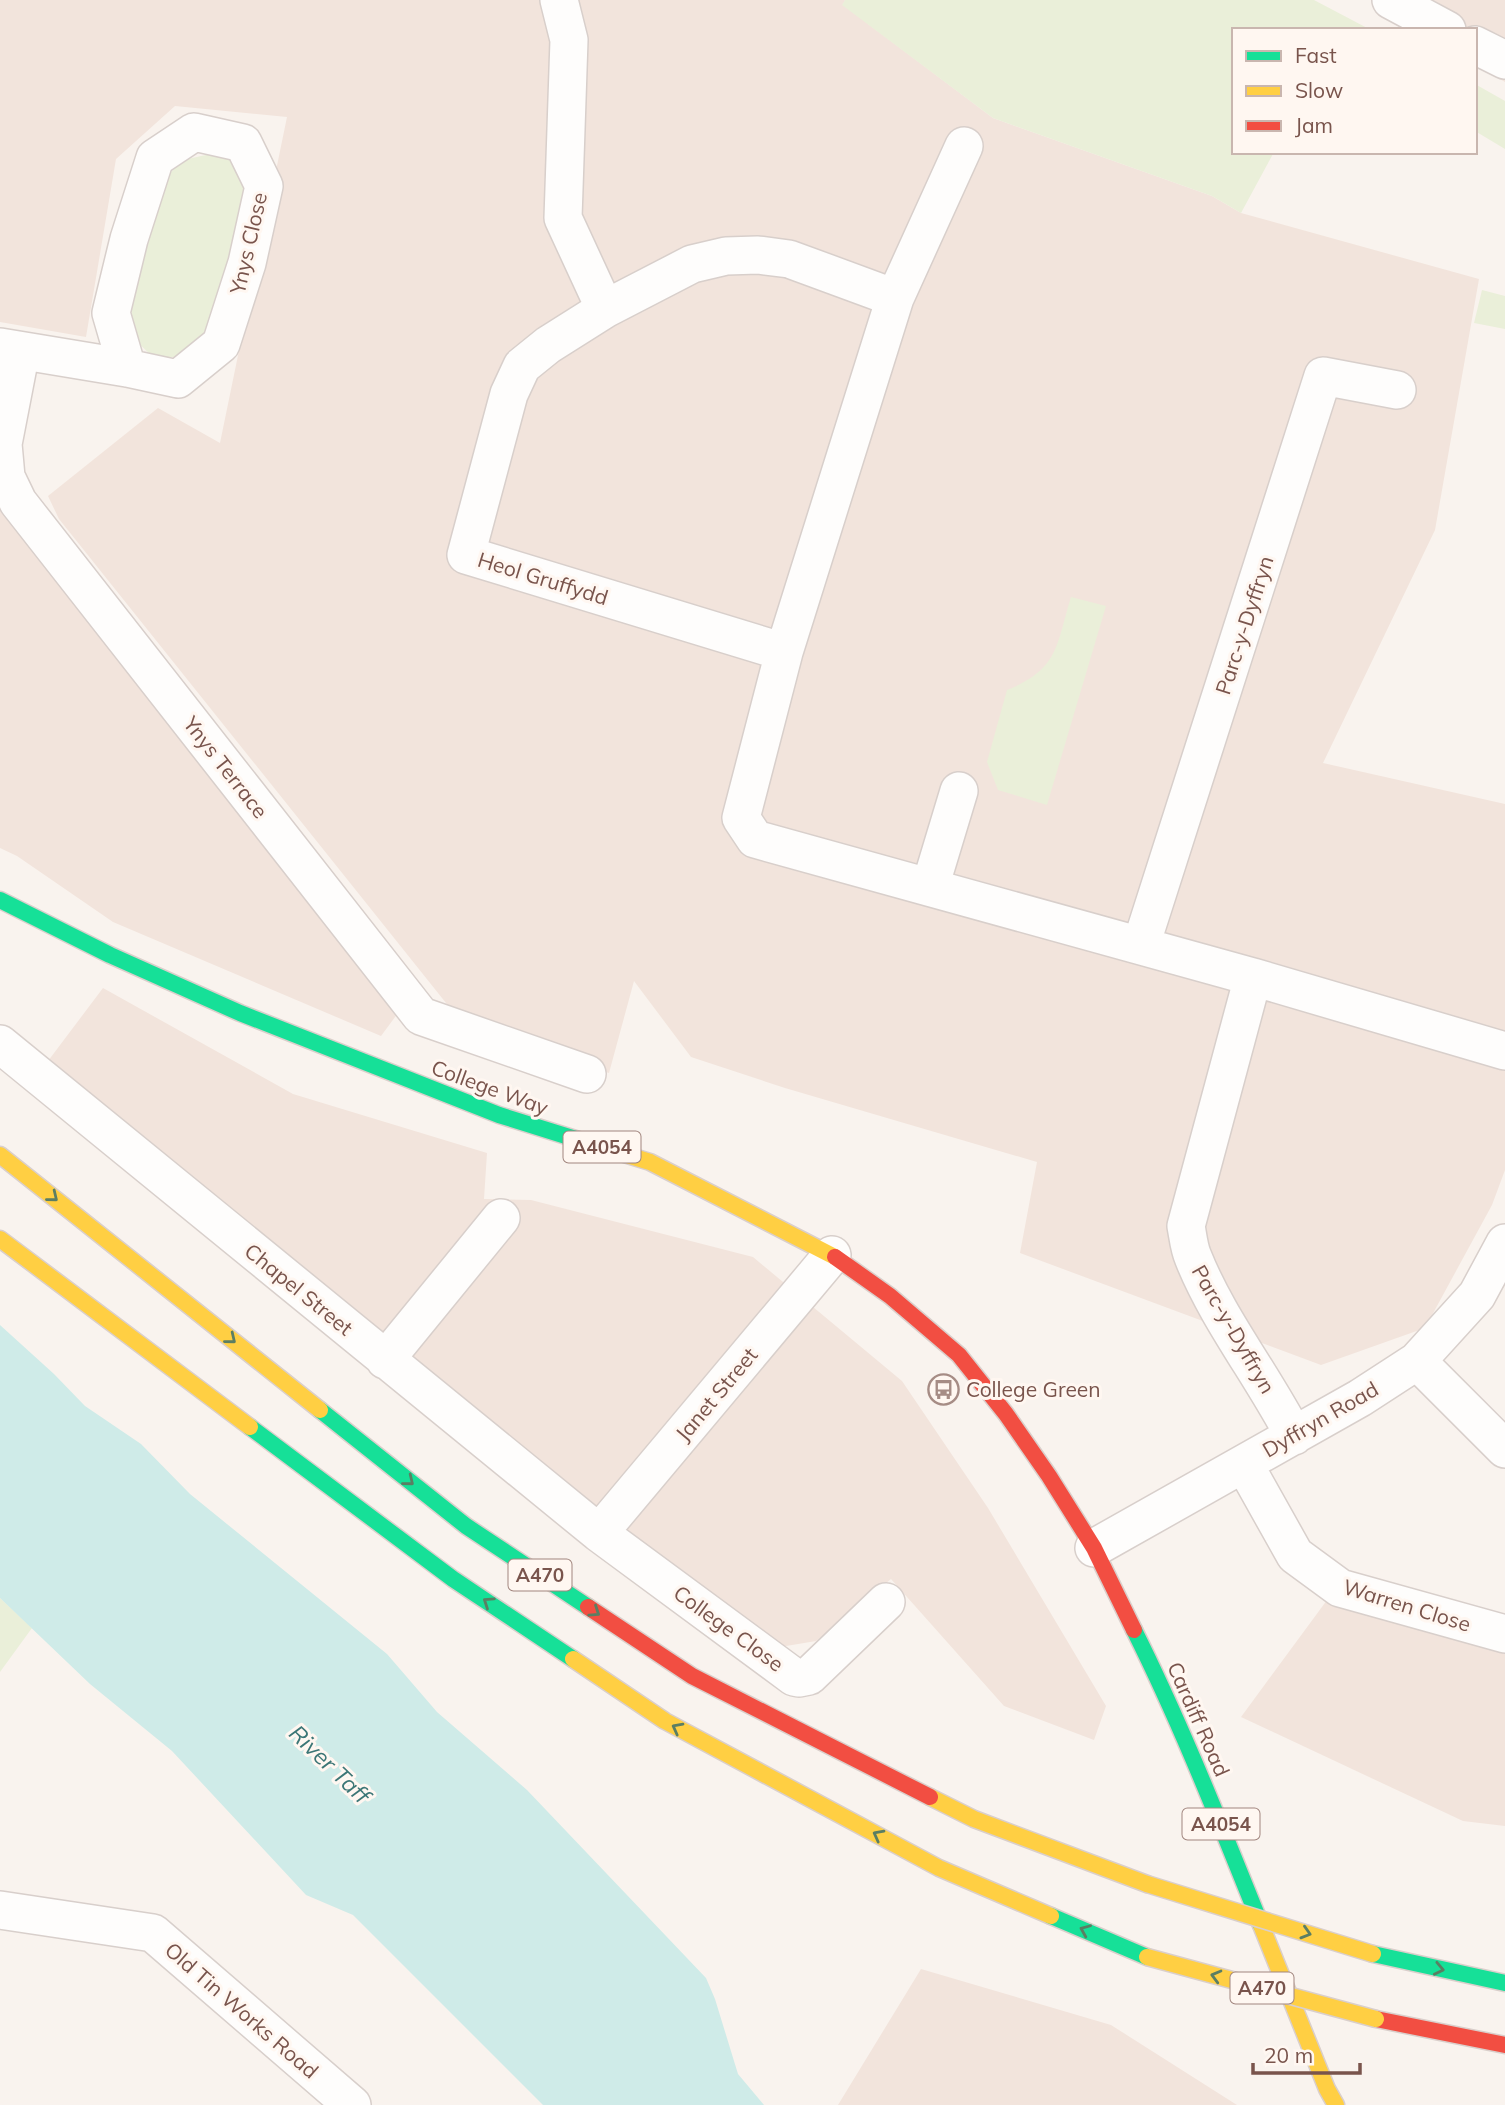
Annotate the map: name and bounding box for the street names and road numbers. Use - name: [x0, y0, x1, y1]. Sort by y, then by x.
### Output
- street label: Ynys Close: [223, 190, 272, 297]
- street label: Heol Gruffydd: [475, 546, 611, 610]
- street label: Parc-y-Dyffryn: [1209, 552, 1279, 698]
- street label: Ynys Terrace: [178, 710, 274, 823]
- street label: College Way: [428, 1054, 552, 1120]
- road number: A4054: [564, 1132, 640, 1162]
- street label: Chapel Street: [240, 1237, 358, 1341]
- street label: Parc-y-Dyffryn: [1187, 1260, 1281, 1398]
- street label: Janet Street: [669, 1342, 763, 1446]
- street label: Dyffryn Road: [1257, 1375, 1383, 1463]
- road number: A470: [508, 1560, 572, 1590]
- street label: Warren Close: [1340, 1573, 1474, 1637]
- street label: College Close: [669, 1579, 789, 1677]
- street label: Cardiff Road: [1162, 1658, 1236, 1780]
- road number: A4054: [1182, 1808, 1260, 1840]
- street label: Old Tin Works Road: [160, 1936, 324, 2084]
- road number: A470: [1230, 1972, 1294, 2004]

